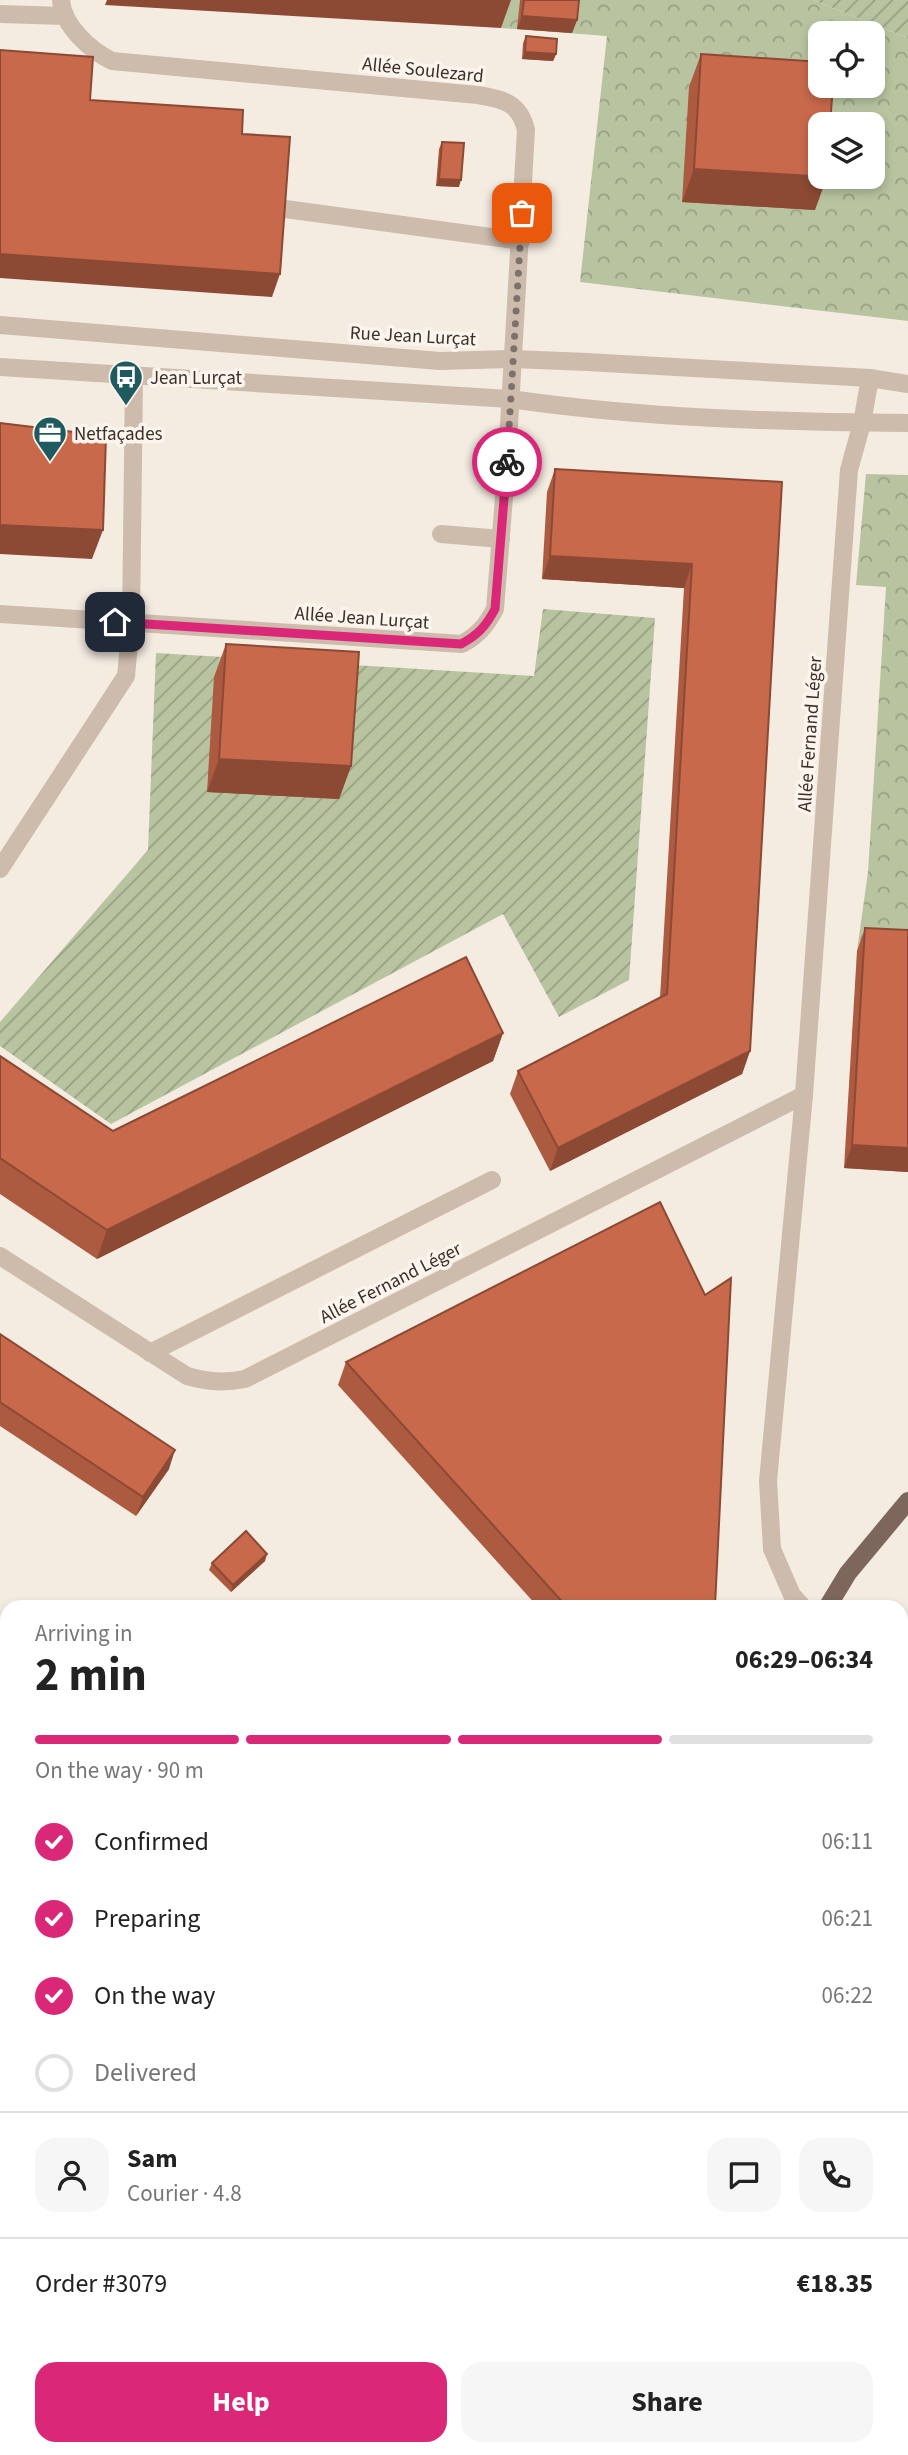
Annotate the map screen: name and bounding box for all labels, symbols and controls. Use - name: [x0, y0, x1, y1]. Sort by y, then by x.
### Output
- map controls: [808, 21, 885, 189]
- button: locate: [808, 21, 885, 98]
- street label: Allée Soulezard: [361, 51, 485, 90]
- button: layers: [808, 112, 885, 189]
- pin: [492, 183, 552, 243]
- icon: bag: [503, 194, 541, 232]
- street label: Rue Jean Lurçat: [349, 320, 477, 353]
- bus stop icon: Jean Lurçat: [107, 358, 145, 407]
- place label: Jean Lurçat: [150, 365, 243, 392]
- office icon: Netfaçades: [31, 414, 69, 463]
- place label: Netfaçades: [74, 421, 163, 448]
- courier: [472, 427, 542, 497]
- icon: bike: [488, 443, 526, 481]
- pin: [85, 592, 145, 652]
- street label: Allée Jean Lurçat: [294, 600, 431, 637]
- icon: home: [96, 603, 134, 641]
- street label: Allée Fernand Léger: [792, 655, 829, 813]
- street label: Allée Fernand Léger: [315, 1236, 467, 1331]
- text: Arriving in: [35, 1617, 133, 1650]
- text: 06:29–06:34: [735, 1641, 873, 1678]
- text: 2 min: [35, 1643, 147, 1708]
- text: On the way · 90 m: [35, 1754, 204, 1787]
- icon: check: [35, 1823, 73, 1861]
- text: Confirmed: [94, 1823, 209, 1860]
- text: 06:11: [822, 1825, 873, 1858]
- icon: check: [35, 1900, 73, 1938]
- text: Preparing: [94, 1900, 200, 1937]
- text: 06:21: [822, 1902, 873, 1935]
- icon: check: [35, 1977, 73, 2015]
- text: On the way: [94, 1977, 215, 2014]
- text: 06:22: [822, 1979, 873, 2012]
- text: Delivered: [94, 2054, 197, 2091]
- button: person: [35, 2138, 109, 2212]
- button: chat: [707, 2138, 781, 2212]
- button: phone: [799, 2138, 873, 2212]
- text: Sam: [127, 2140, 177, 2177]
- text: Courier · 4.8: [127, 2177, 242, 2210]
- text: Order #3079: [35, 2265, 167, 2302]
- text: €18.35: [797, 2265, 873, 2302]
- button: Help: [35, 2362, 447, 2442]
- button: Share: [461, 2362, 873, 2442]

